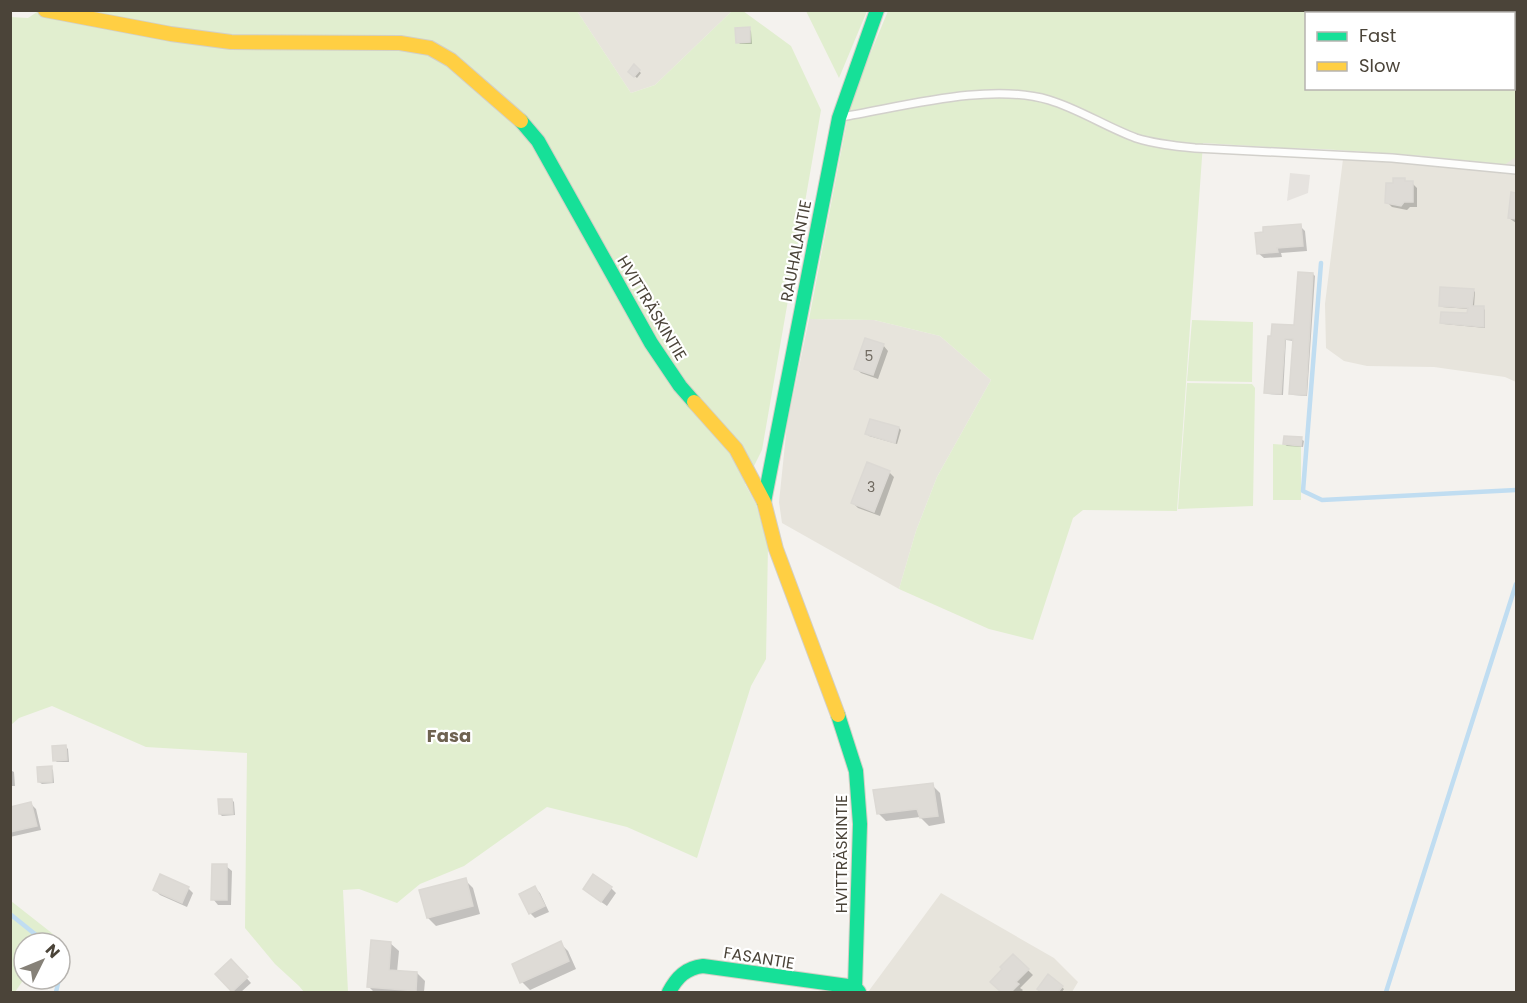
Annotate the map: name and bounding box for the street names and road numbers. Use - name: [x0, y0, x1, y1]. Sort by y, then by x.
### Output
- street label: RAUHALANTIE: [775, 198, 817, 304]
- street label: HVITTRÄSKINTIE: [612, 251, 692, 365]
- street label: HVITTRÄSKINTIE: [830, 795, 853, 913]
- street label: FASANTIE: [722, 941, 796, 975]

